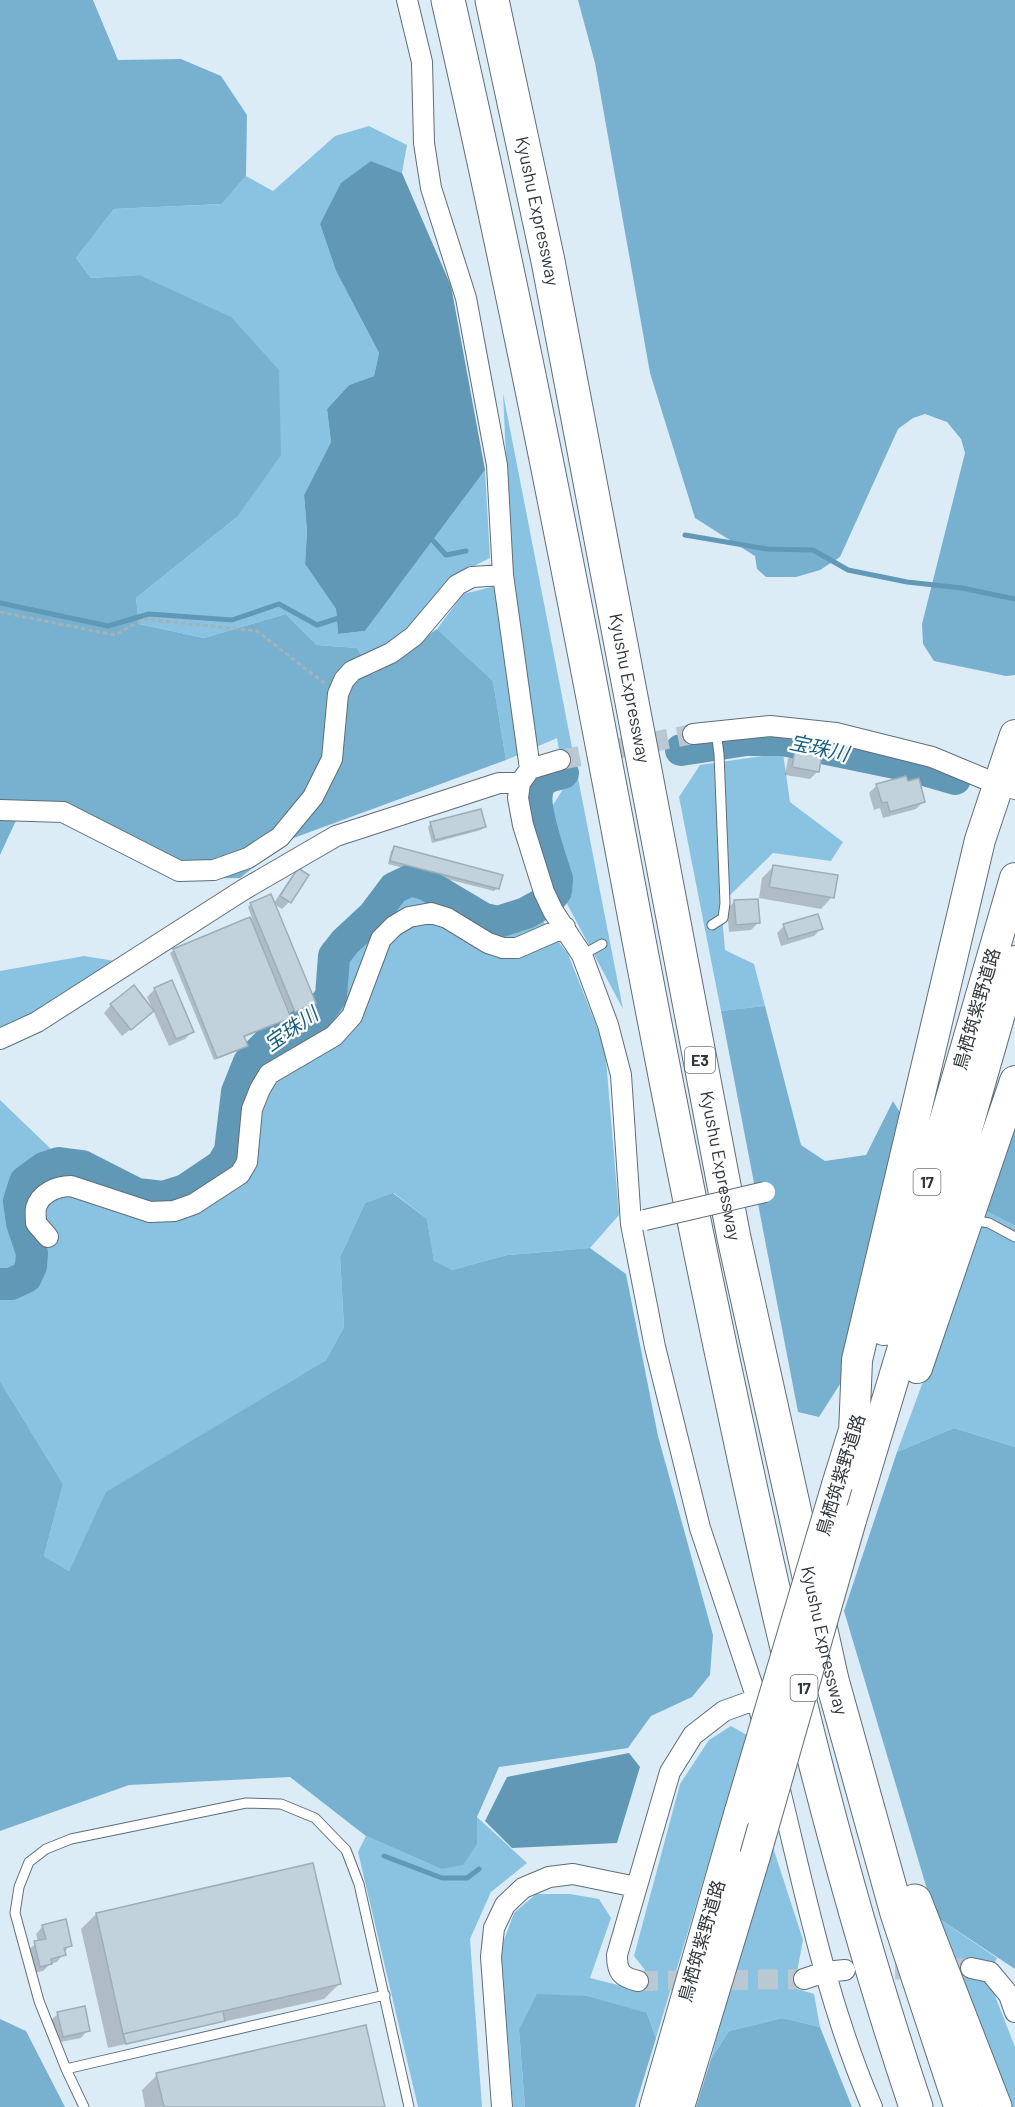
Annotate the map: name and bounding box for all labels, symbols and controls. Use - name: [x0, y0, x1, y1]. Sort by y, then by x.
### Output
- street label: Kyushu Expressway: [512, 134, 564, 288]
- street label: Kyushu Expressway: [605, 611, 655, 765]
- water label: 宝珠川: [787, 729, 853, 765]
- street label: 鳥栖筑紫野道路: [948, 945, 1004, 1072]
- water label: 宝珠川: [259, 1000, 324, 1055]
- road number: E3: [685, 1047, 715, 1073]
- street label: Kyushu Expressway: [696, 1089, 746, 1242]
- road number: 17: [914, 1169, 940, 1195]
- street label: 鳥栖筑紫野道路: [811, 1411, 869, 1538]
- street label: Kyushu Expressway: [797, 1564, 853, 1717]
- road number: 17: [790, 1675, 818, 1701]
- street label: 鳥栖筑紫野道路: [673, 1877, 729, 2004]

